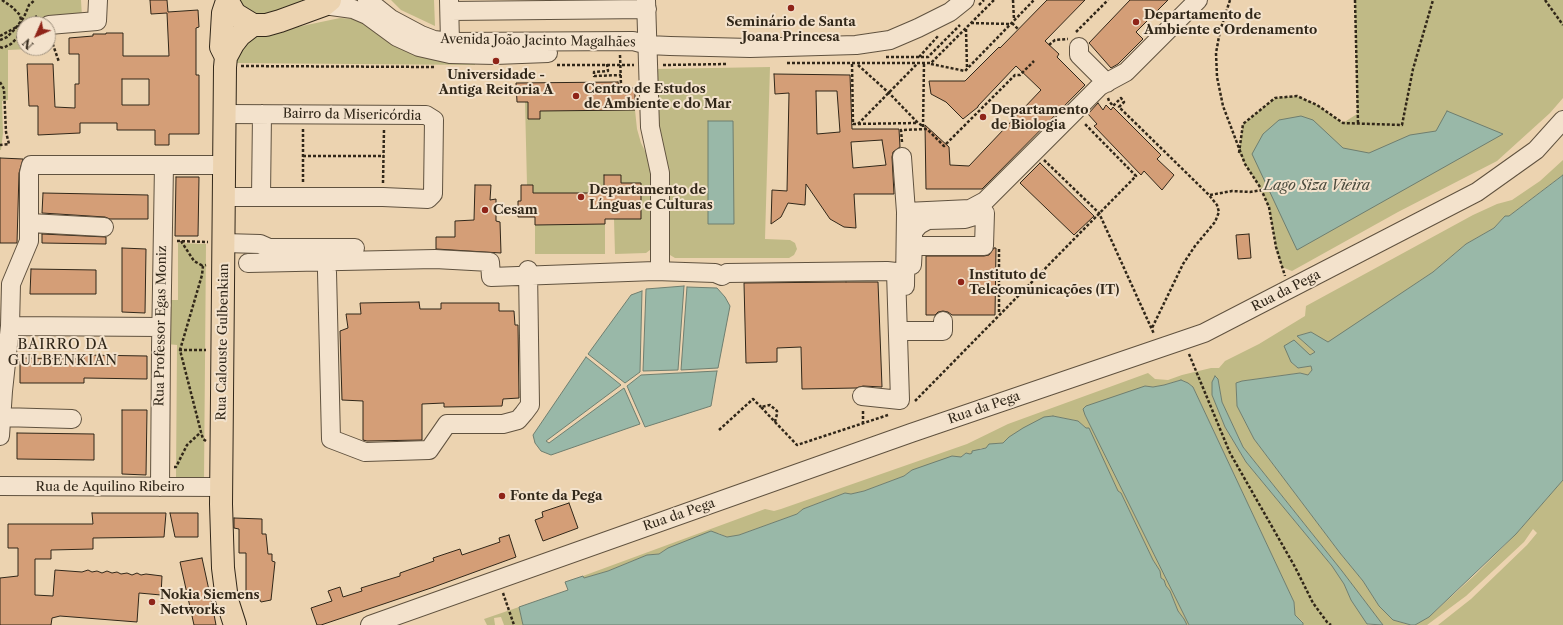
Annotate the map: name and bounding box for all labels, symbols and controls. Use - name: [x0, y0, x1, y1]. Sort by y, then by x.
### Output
- marker: Seminário de Santa Joana Princesa: [786, 3, 796, 13]
- place label: Departamento de Ambiente e Ordenamento: [1144, 7, 1317, 38]
- place label: Seminário de Santa Joana Princesa: [726, 14, 856, 45]
- north arrow: [16, 16, 56, 56]
- marker: Departamento de Ambiente e Ordenamento: [1131, 17, 1141, 27]
- street label: Avenida João Jacinto Magalhães: [440, 31, 636, 51]
- text: N: [20, 35, 37, 52]
- marker: Universidade - Antiga Reitoria A: [491, 56, 501, 66]
- place label: Universidade - Antiga Reitoria A: [439, 67, 553, 98]
- place label: Centro de Estudos de Ambiente e do Mar: [584, 81, 731, 112]
- marker: Centro de Estudos de Ambiente e do Mar: [571, 91, 581, 101]
- place label: Departamento de Biologia: [991, 102, 1088, 133]
- street label: Bairro da Misericórdia: [283, 106, 421, 124]
- marker: Departamento de Biologia: [978, 112, 988, 122]
- water label: Lago Siza Vieira: [1264, 178, 1370, 194]
- place label: Departamento de Línguas e Culturas: [589, 182, 713, 213]
- marker: Departamento de Línguas e Culturas: [576, 192, 586, 202]
- place label: Cesam: [493, 202, 538, 218]
- marker: Cesam: [480, 205, 490, 215]
- street label: Rua Professor Egas Moniz: [152, 245, 170, 407]
- street label: Rua Calouste Gulbenkian: [214, 263, 232, 421]
- place label: Instituto de Telecomunicações (IT): [969, 267, 1119, 298]
- street label: Rua da Pega: [1249, 267, 1323, 315]
- marker: Instituto de Telecomunicações (IT): [956, 277, 966, 287]
- district label: BAIRRO DA GULBENKIAN: [8, 337, 118, 370]
- street label: Rua da Pega: [946, 388, 1022, 428]
- street label: Rua de Aquilino Ribeiro: [36, 479, 184, 495]
- place label: Fonte da Pega: [510, 488, 602, 504]
- marker: Fonte da Pega: [497, 491, 507, 501]
- street label: Rua da Pega: [641, 495, 717, 535]
- place label: Nokia Siemens Networks: [160, 587, 260, 618]
- marker: Nokia Siemens Networks: [147, 597, 157, 607]

